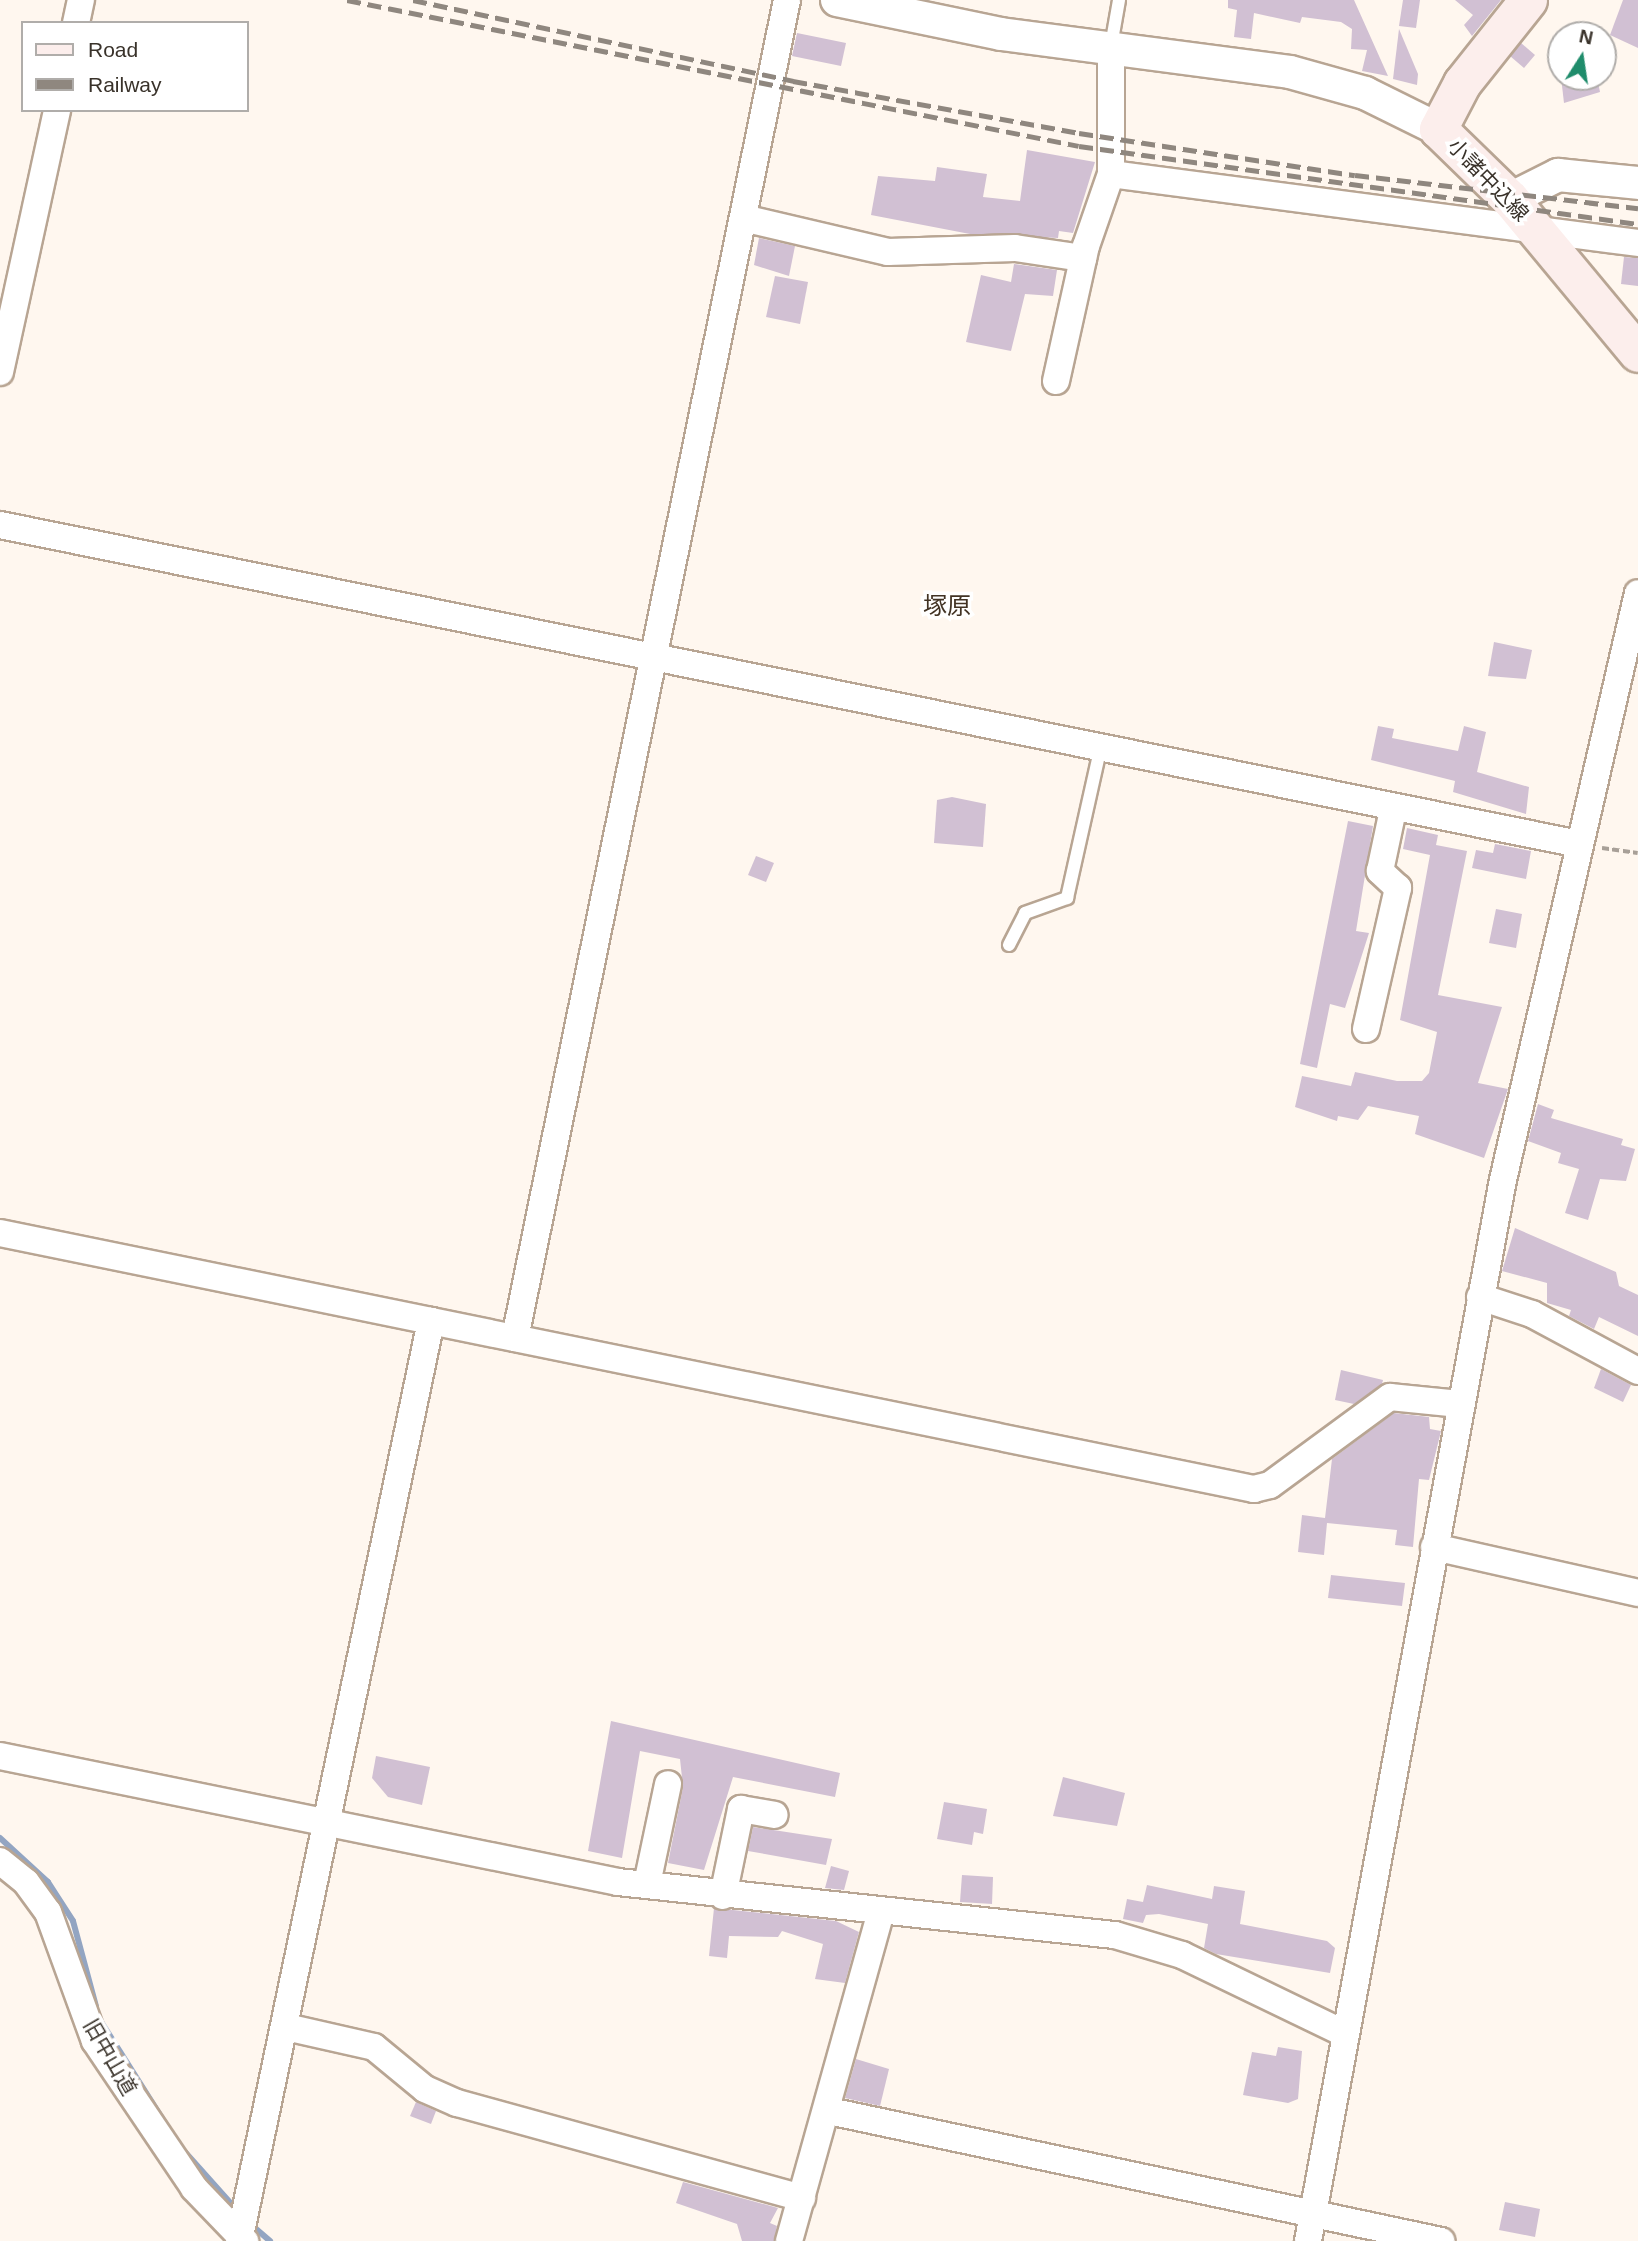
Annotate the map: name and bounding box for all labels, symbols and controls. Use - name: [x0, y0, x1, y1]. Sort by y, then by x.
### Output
- legend: [21, 21, 248, 112]
- north arrow: [1547, 21, 1617, 91]
- text: N: [1577, 25, 1595, 49]
- text: Road: [88, 38, 138, 61]
- text: Railway: [88, 73, 162, 96]
- street label: 小諸中込線: [1442, 133, 1534, 227]
- district label: 塚原: [923, 592, 971, 620]
- street label: 旧中山道: [78, 2014, 142, 2100]

